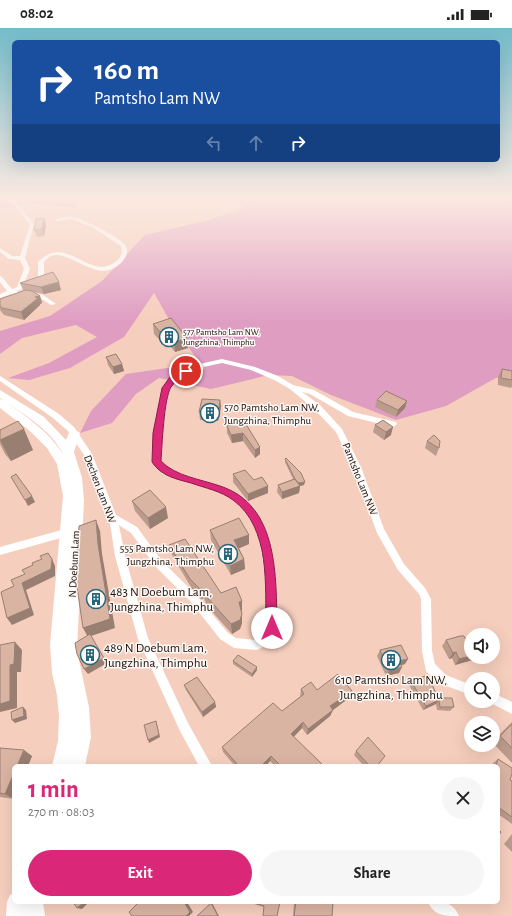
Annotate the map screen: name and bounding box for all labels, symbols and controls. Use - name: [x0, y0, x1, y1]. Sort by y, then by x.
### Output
- text: 08:02: [20, 6, 54, 21]
- icon: right: [28, 56, 80, 108]
- text: 160 m: [94, 57, 159, 85]
- text: Pamtsho Lam NW: [94, 90, 220, 108]
- icon: left: [203, 132, 225, 154]
- icon: ahead: [245, 132, 267, 154]
- icon: right: [287, 132, 309, 154]
- building icon: 577 Pamtsho Lam NW, Jungzhina, Thimphu: [158, 326, 180, 348]
- place label: 577 Pamtsho Lam NW, Jungzhina, Thimphu: [183, 328, 260, 347]
- pin: [169, 354, 203, 388]
- icon: arrive: [175, 360, 197, 382]
- building icon: 570 Pamtsho Lam NW, Jungzhina, Thimphu: [199, 402, 221, 424]
- place label: 570 Pamtsho Lam NW, Jungzhina, Thimphu: [224, 402, 319, 426]
- street label: Pamtsho Lam NW: [340, 441, 380, 517]
- street label: Dechen Lam NW: [82, 453, 118, 525]
- street label: N Doebum Lam: [67, 530, 81, 598]
- place label: 555 Pamtsho Lam NW, Jungzhina, Thimphu: [120, 543, 214, 567]
- building icon: 555 Pamtsho Lam NW, Jungzhina, Thimphu: [217, 543, 239, 565]
- place label: 483 N Doebum Lam, Jungzhina, Thimphu: [110, 586, 213, 614]
- building icon: 483 N Doebum Lam, Jungzhina, Thimphu: [85, 588, 107, 610]
- position arrow: [251, 607, 293, 649]
- map controls: [464, 628, 500, 752]
- button: sound: [464, 628, 500, 664]
- place label: 489 N Doebum Lam, Jungzhina, Thimphu: [104, 642, 207, 670]
- building icon: 489 N Doebum Lam, Jungzhina, Thimphu: [79, 644, 101, 666]
- building icon: 610 Pamtsho Lam NW, Jungzhina, Thimphu: [380, 649, 402, 671]
- button: search: [464, 672, 500, 708]
- place label: 610 Pamtsho Lam NW, Jungzhina, Thimphu: [335, 674, 447, 702]
- button: layers: [464, 716, 500, 752]
- button: close: [442, 777, 484, 819]
- text: 1 min: [28, 778, 79, 802]
- text: 270 m · 08:03: [28, 806, 94, 819]
- button: Exit: [28, 850, 252, 896]
- button: Share: [260, 850, 484, 896]

